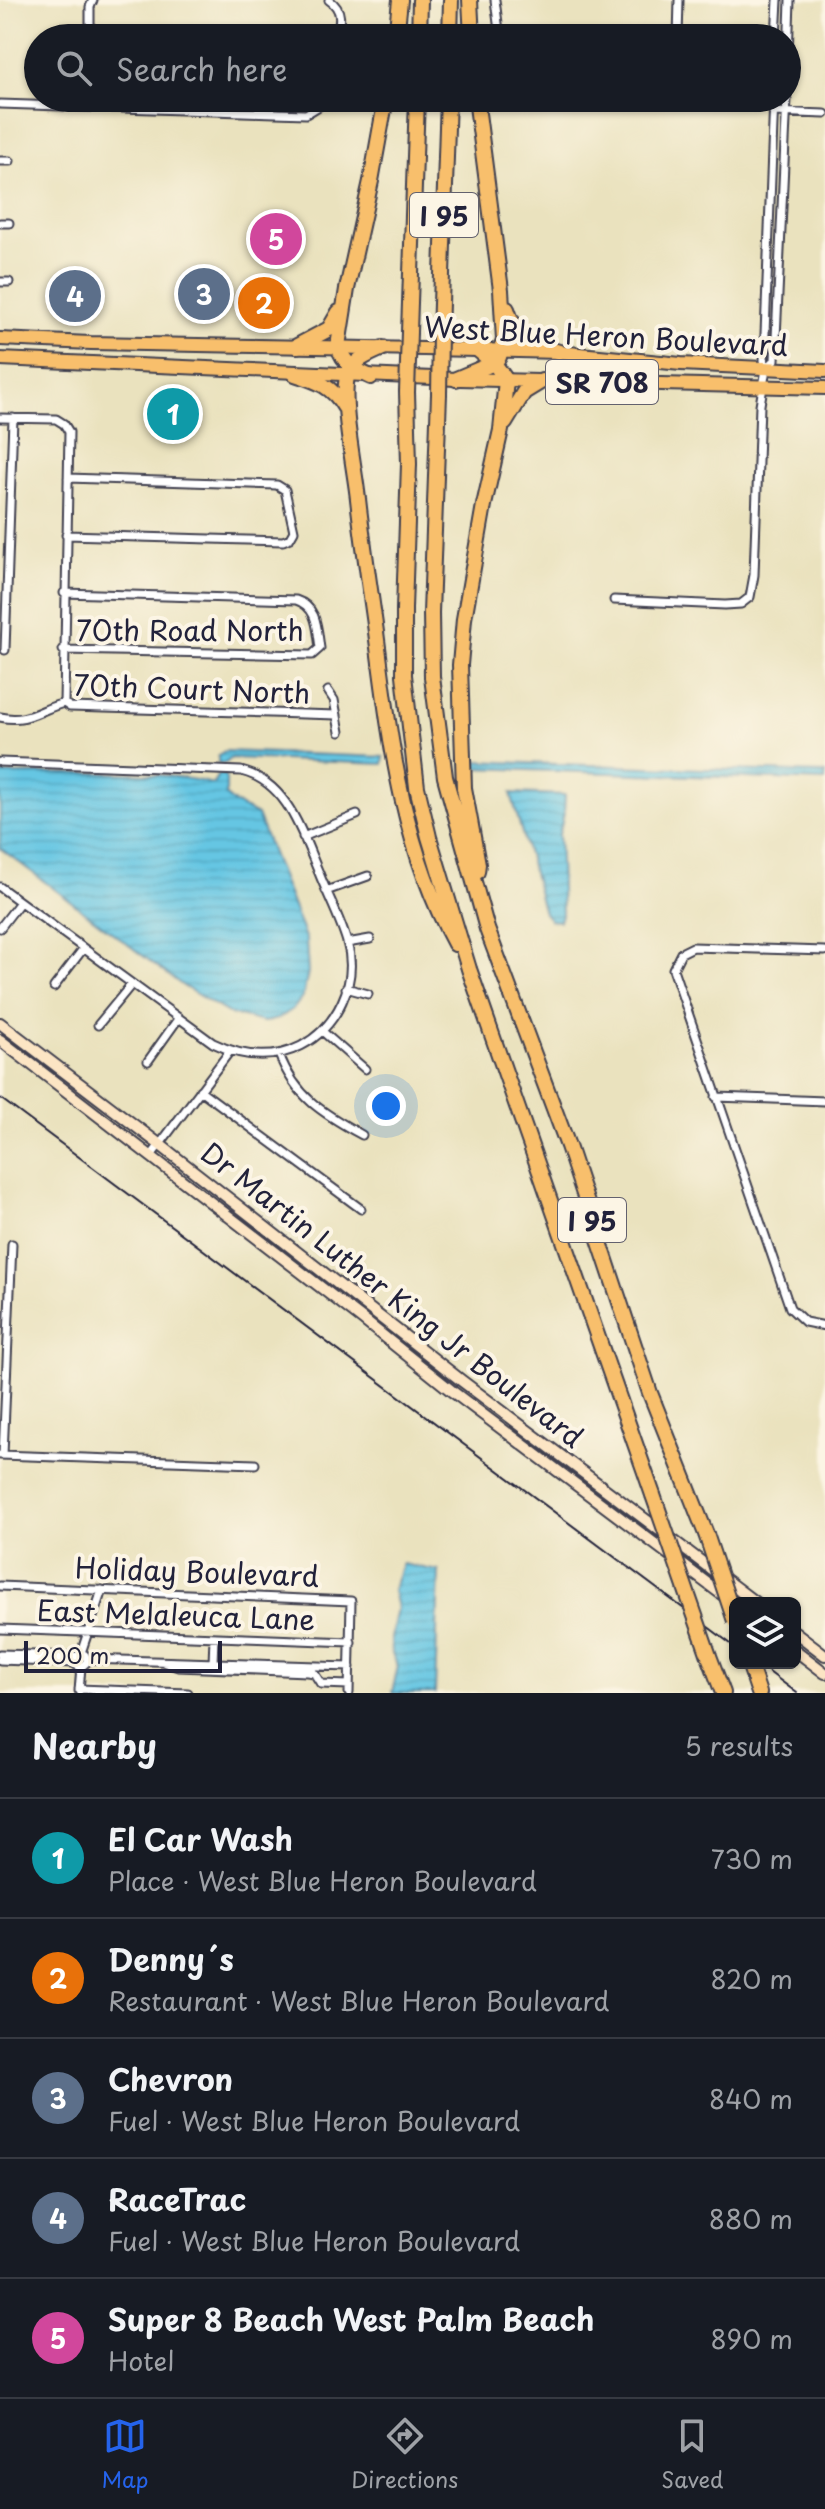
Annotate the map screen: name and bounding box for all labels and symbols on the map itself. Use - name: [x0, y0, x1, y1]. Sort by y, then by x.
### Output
- road number: I 95: [410, 193, 478, 237]
- pin: 5: [250, 209, 302, 269]
- pin: 3: [178, 264, 230, 324]
- pin: 4: [49, 266, 101, 326]
- pin: 2: [238, 273, 290, 333]
- street label: West Blue Heron Boulevard: [423, 304, 789, 366]
- road number: SR 708: [546, 360, 658, 404]
- pin: 1: [147, 384, 199, 444]
- street label: 70th Road North: [76, 608, 304, 651]
- street label: 70th Court North: [73, 662, 311, 714]
- your location: [366, 1086, 406, 1126]
- street label: Dr Martin Luther King Jr Boulevard: [193, 1131, 593, 1457]
- road number: I 95: [558, 1198, 626, 1242]
- street label: Holiday Boulevard: [74, 1545, 320, 1597]
- street label: East Melaleuca Lane: [36, 1588, 316, 1640]
- scale bar: [24, 1637, 222, 1673]

